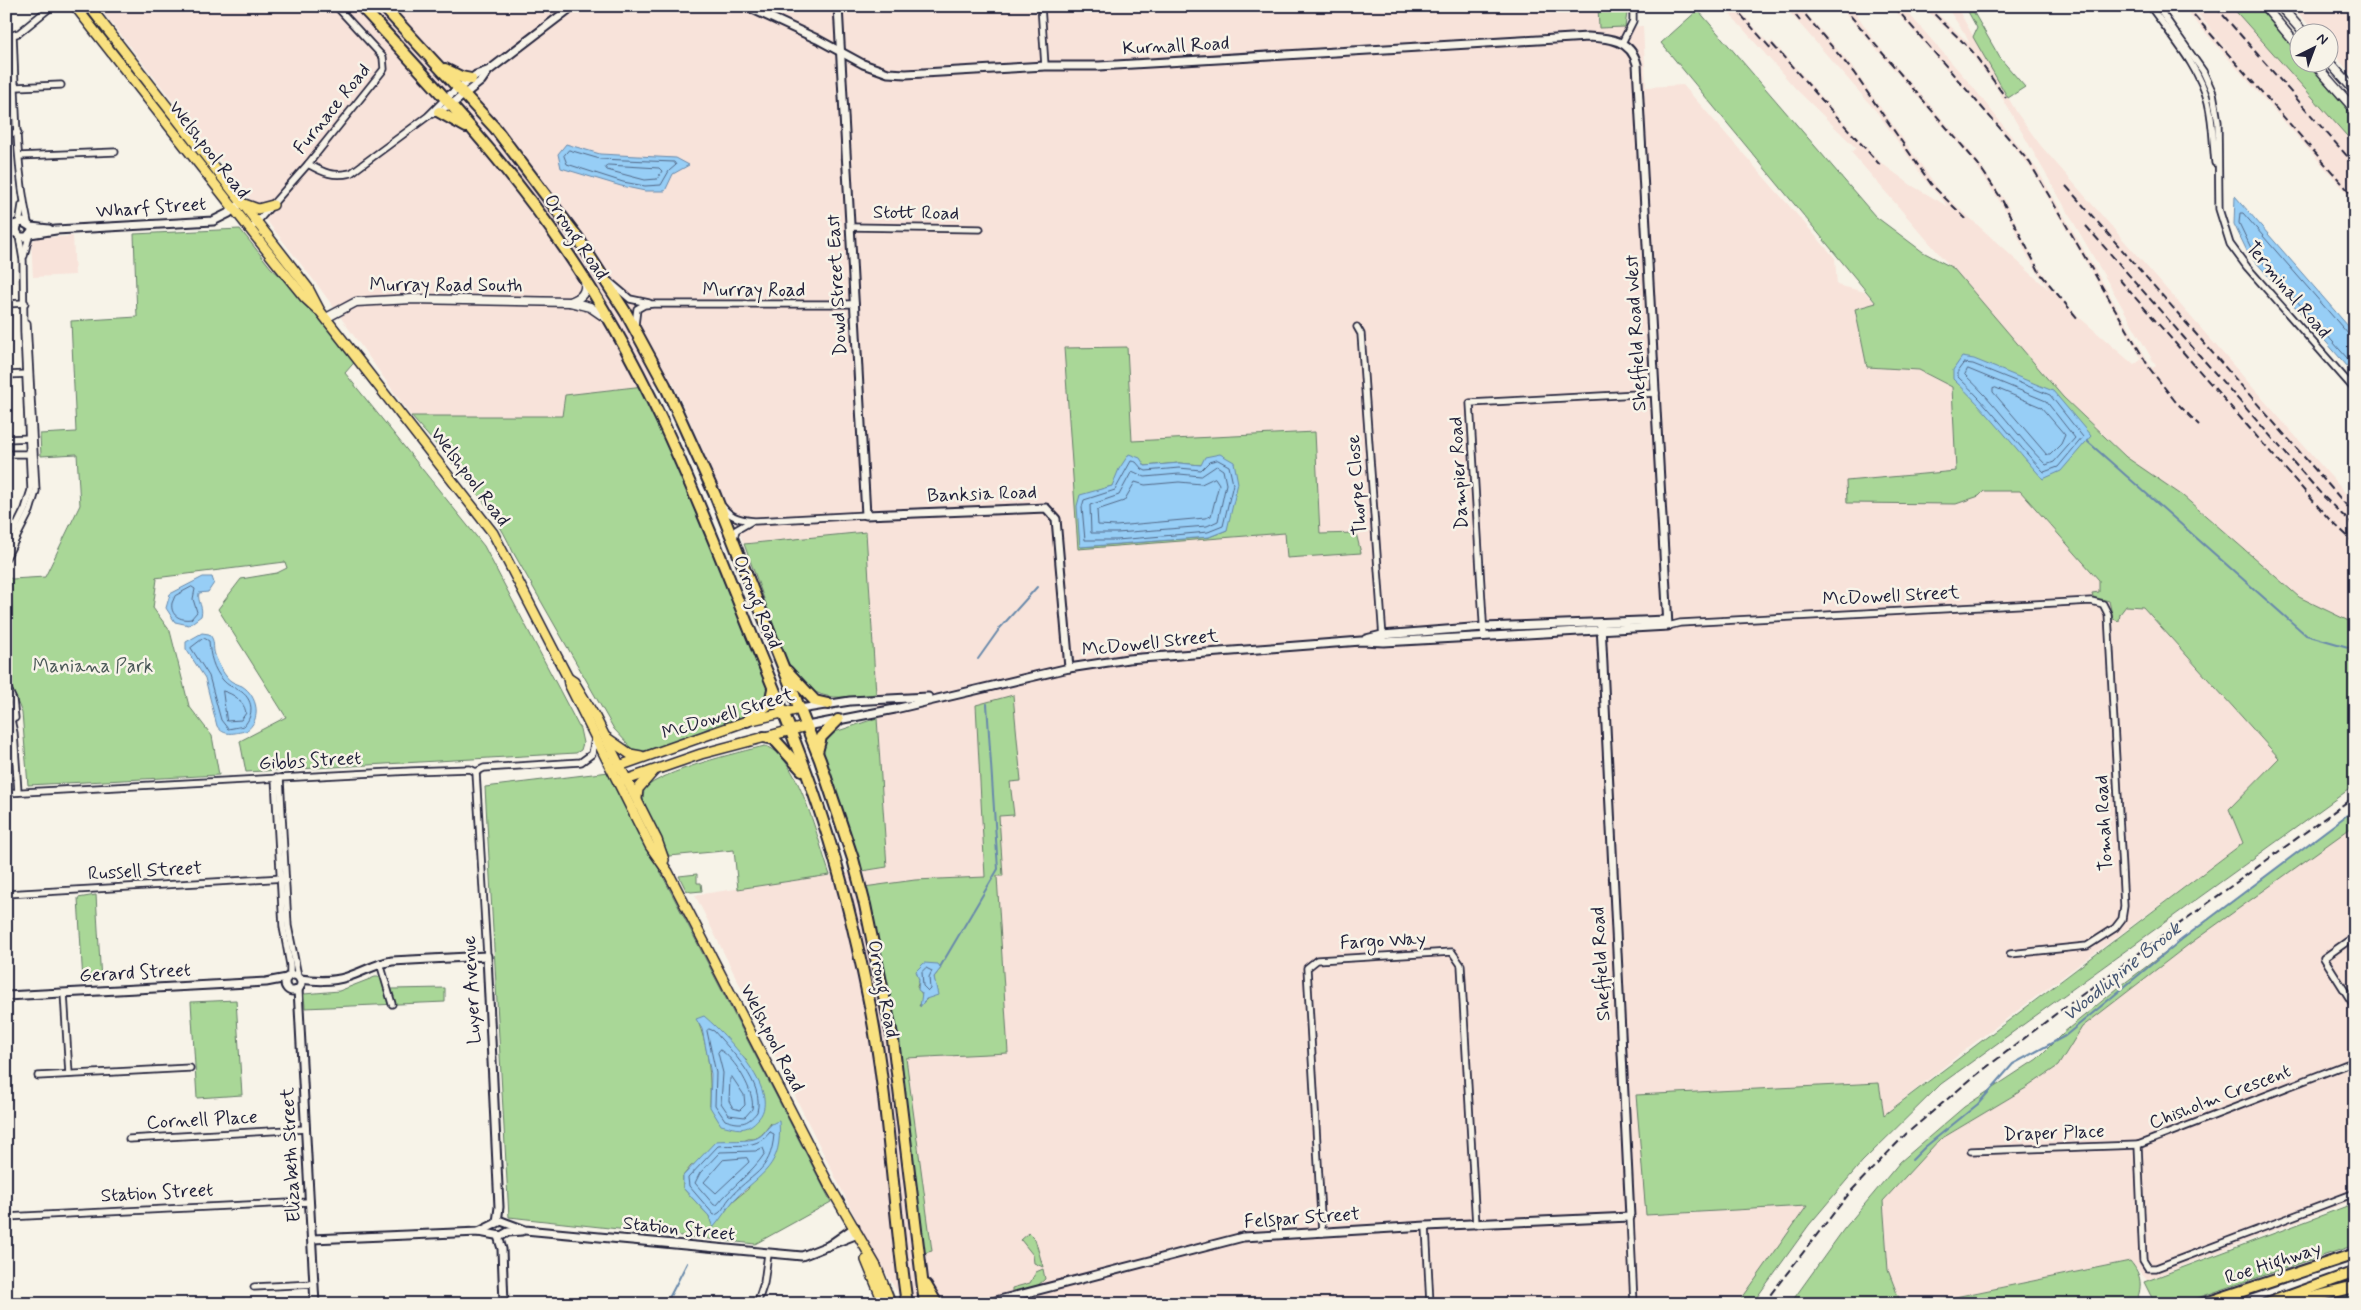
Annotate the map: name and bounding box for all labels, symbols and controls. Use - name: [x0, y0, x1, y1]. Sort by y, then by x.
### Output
- north arrow: [2288, 22, 2338, 72]
- text: N: [2313, 29, 2332, 49]
- street label: Kurnall Road: [1122, 31, 1230, 61]
- street label: Furnace Road: [288, 58, 376, 160]
- street label: Welshpool Road: [163, 96, 255, 204]
- street label: Orrong Road: [536, 189, 614, 287]
- street label: Wharf Street: [95, 192, 207, 224]
- street label: Stott Road: [873, 200, 959, 226]
- street label: Dowd Street East: [821, 213, 853, 357]
- street label: Terminal Road: [2240, 236, 2336, 344]
- street label: Sheffield Road West: [1619, 254, 1653, 412]
- street label: Murray Road South: [370, 273, 522, 299]
- street label: Murray Road: [703, 278, 806, 304]
- street label: Dampier Road: [1444, 416, 1474, 530]
- street label: Welshpool Road: [425, 422, 515, 532]
- street label: Thorpe Close: [1341, 434, 1373, 536]
- street label: Banksia Road: [927, 480, 1037, 508]
- street label: Orrong Road: [724, 552, 787, 654]
- street label: McDowell Street: [1822, 580, 1960, 612]
- street label: McDowell Street: [1081, 623, 1219, 663]
- park label: Maniana Park: [33, 654, 153, 679]
- street label: McDowell Street: [659, 682, 797, 746]
- street label: Gibbs Street: [258, 746, 362, 776]
- street label: Tomah Road: [2089, 774, 2119, 872]
- street label: Russell Street: [87, 856, 203, 886]
- street label: Sheffield Road: [1586, 906, 1616, 1022]
- water label: Woodlupine Brook: [2057, 915, 2188, 1028]
- street label: Fargo Way: [1339, 926, 1427, 958]
- street label: Luyer Avenue: [457, 935, 487, 1045]
- street label: Orrong Road: [858, 938, 905, 1040]
- street label: Gerard Street: [78, 958, 192, 988]
- street label: Welshpool Road: [734, 980, 810, 1096]
- street label: Chisholm Crescent: [2146, 1058, 2294, 1136]
- street label: Elizabeth Street: [275, 1087, 307, 1223]
- street label: Cornell Place: [146, 1105, 258, 1135]
- street label: Draper Place: [2003, 1119, 2105, 1147]
- street label: Station Street: [100, 1178, 214, 1208]
- street label: Felspar Street: [1243, 1201, 1361, 1235]
- street label: Station Street: [622, 1211, 736, 1247]
- street label: Roe Highway: [2222, 1236, 2325, 1293]

